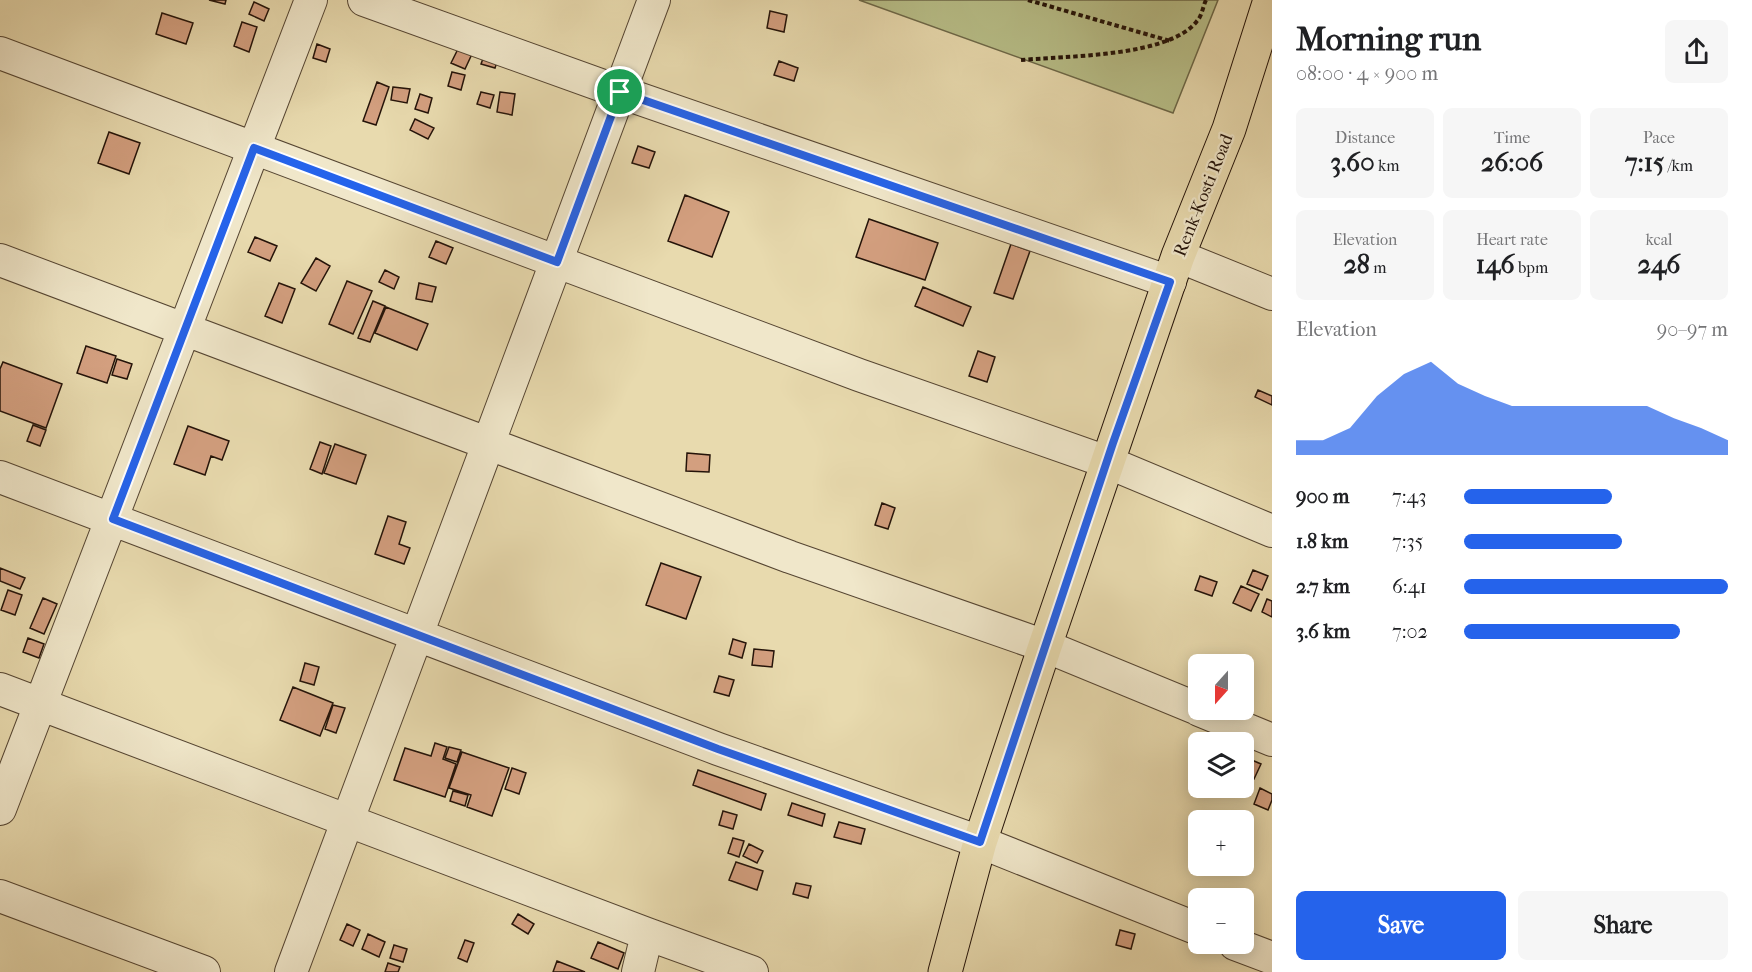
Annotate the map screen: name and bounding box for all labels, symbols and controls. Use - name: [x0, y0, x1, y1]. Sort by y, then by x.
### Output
- text: Morning run: [1296, 20, 1481, 59]
- button: share: [1665, 20, 1728, 83]
- text: 08:00 · 4 × 900 m: [1296, 62, 1438, 85]
- pin: [594, 66, 645, 117]
- icon: arrive: [603, 75, 636, 108]
- text: Distance: [1335, 128, 1395, 147]
- text: Time: [1494, 128, 1530, 147]
- text: Pace: [1643, 128, 1675, 147]
- street label: Renk-Kosti Road: [1169, 131, 1238, 260]
- text: 3.60: [1330, 147, 1375, 178]
- text: 26:06: [1481, 147, 1543, 178]
- text: 7:15: [1625, 147, 1664, 178]
- text: km: [1375, 156, 1400, 175]
- text: /km: [1664, 156, 1693, 175]
- text: Elevation: [1333, 230, 1397, 249]
- text: Heart rate: [1476, 230, 1548, 249]
- text: kcal: [1646, 230, 1672, 249]
- text: 28: [1343, 249, 1370, 280]
- text: 146: [1476, 249, 1515, 280]
- text: 246: [1638, 249, 1680, 280]
- text: m: [1370, 258, 1387, 277]
- text: bpm: [1515, 258, 1548, 277]
- text: Elevation: [1296, 318, 1377, 341]
- text: 90–97 m: [1657, 318, 1728, 341]
- text: 900 m: [1296, 485, 1349, 508]
- text: 7:43: [1392, 485, 1427, 508]
- text: 1.8 km: [1296, 530, 1348, 553]
- text: 7:35: [1392, 530, 1423, 553]
- text: 2.7 km: [1296, 575, 1350, 598]
- text: 6:41: [1392, 575, 1427, 598]
- text: 3.6 km: [1296, 620, 1350, 643]
- text: 7:02: [1392, 620, 1428, 643]
- north arrow: [1188, 654, 1254, 720]
- map controls: [1188, 654, 1254, 954]
- button: layers: [1188, 732, 1254, 798]
- button: +: [1188, 810, 1254, 876]
- button: −: [1188, 888, 1254, 954]
- button: Save: [1296, 891, 1506, 960]
- button: Share: [1518, 891, 1728, 960]

